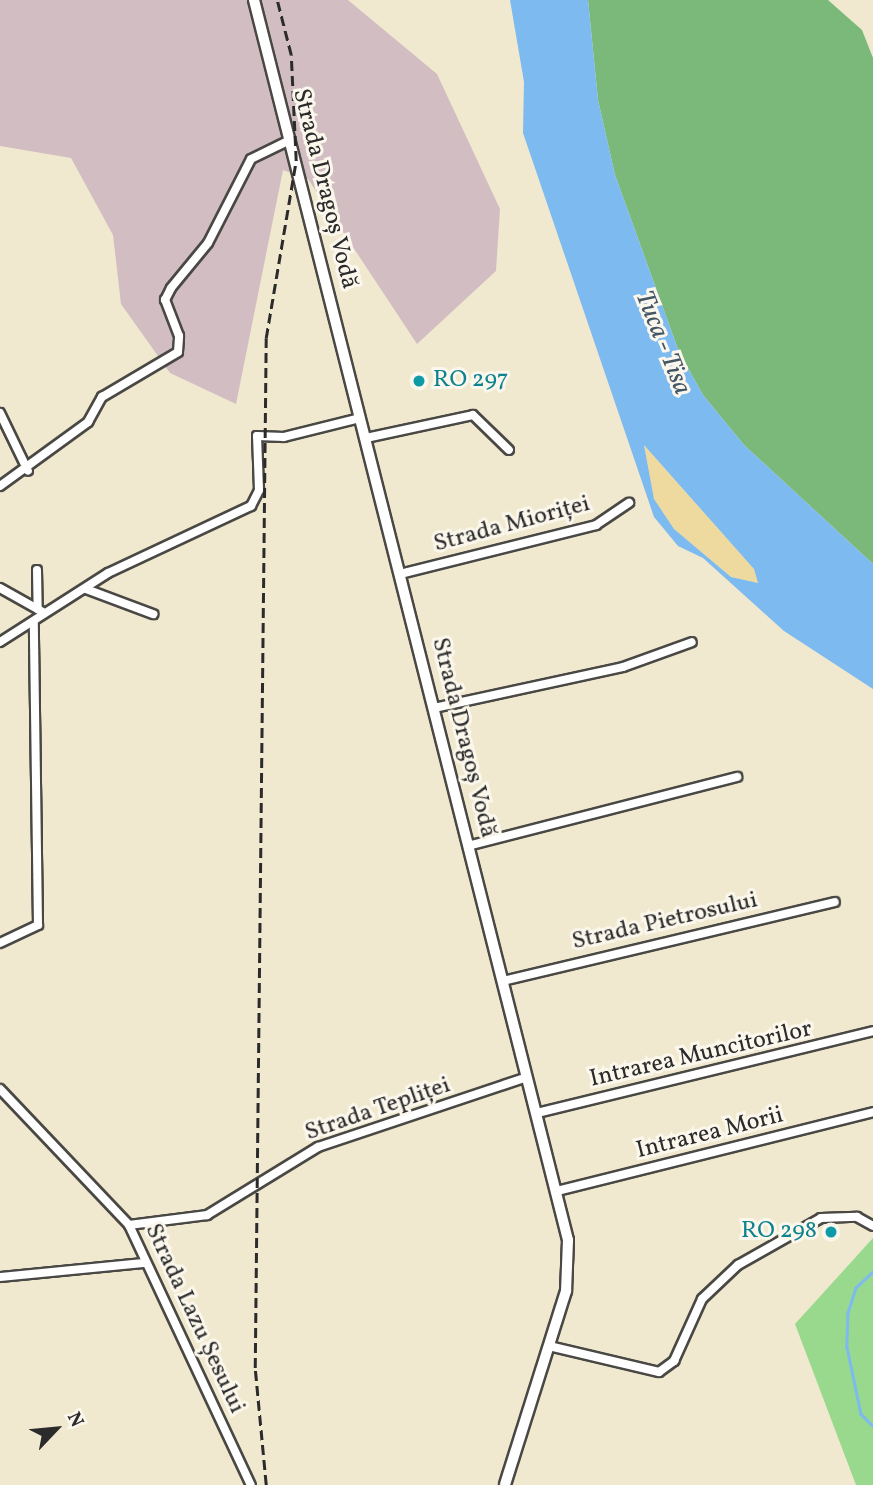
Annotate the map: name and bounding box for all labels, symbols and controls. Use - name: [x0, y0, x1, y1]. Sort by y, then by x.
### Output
- street label: Strada Dragoș Vodă: [285, 86, 363, 292]
- water label: Тиса - Tisa: [627, 287, 697, 399]
- place label: RO 297: [433, 367, 509, 395]
- marker: RO 297: [411, 373, 427, 389]
- street label: Strada Mioriței: [431, 490, 593, 560]
- street label: Strada Dragoș Vodă: [424, 635, 502, 841]
- street label: Strada Pietrosului: [569, 887, 761, 957]
- street label: Intrarea Muncitorilor: [587, 1015, 815, 1095]
- street label: Strada Tepliței: [301, 1072, 455, 1148]
- street label: Intrarea Morii: [633, 1102, 787, 1166]
- place label: RO 298: [741, 1218, 817, 1246]
- street label: Strada Lazu Șesului: [137, 1220, 251, 1418]
- marker: RO 298: [823, 1224, 839, 1240]
- north arrow: [21, 1394, 91, 1464]
- text: N: [60, 1408, 90, 1432]

